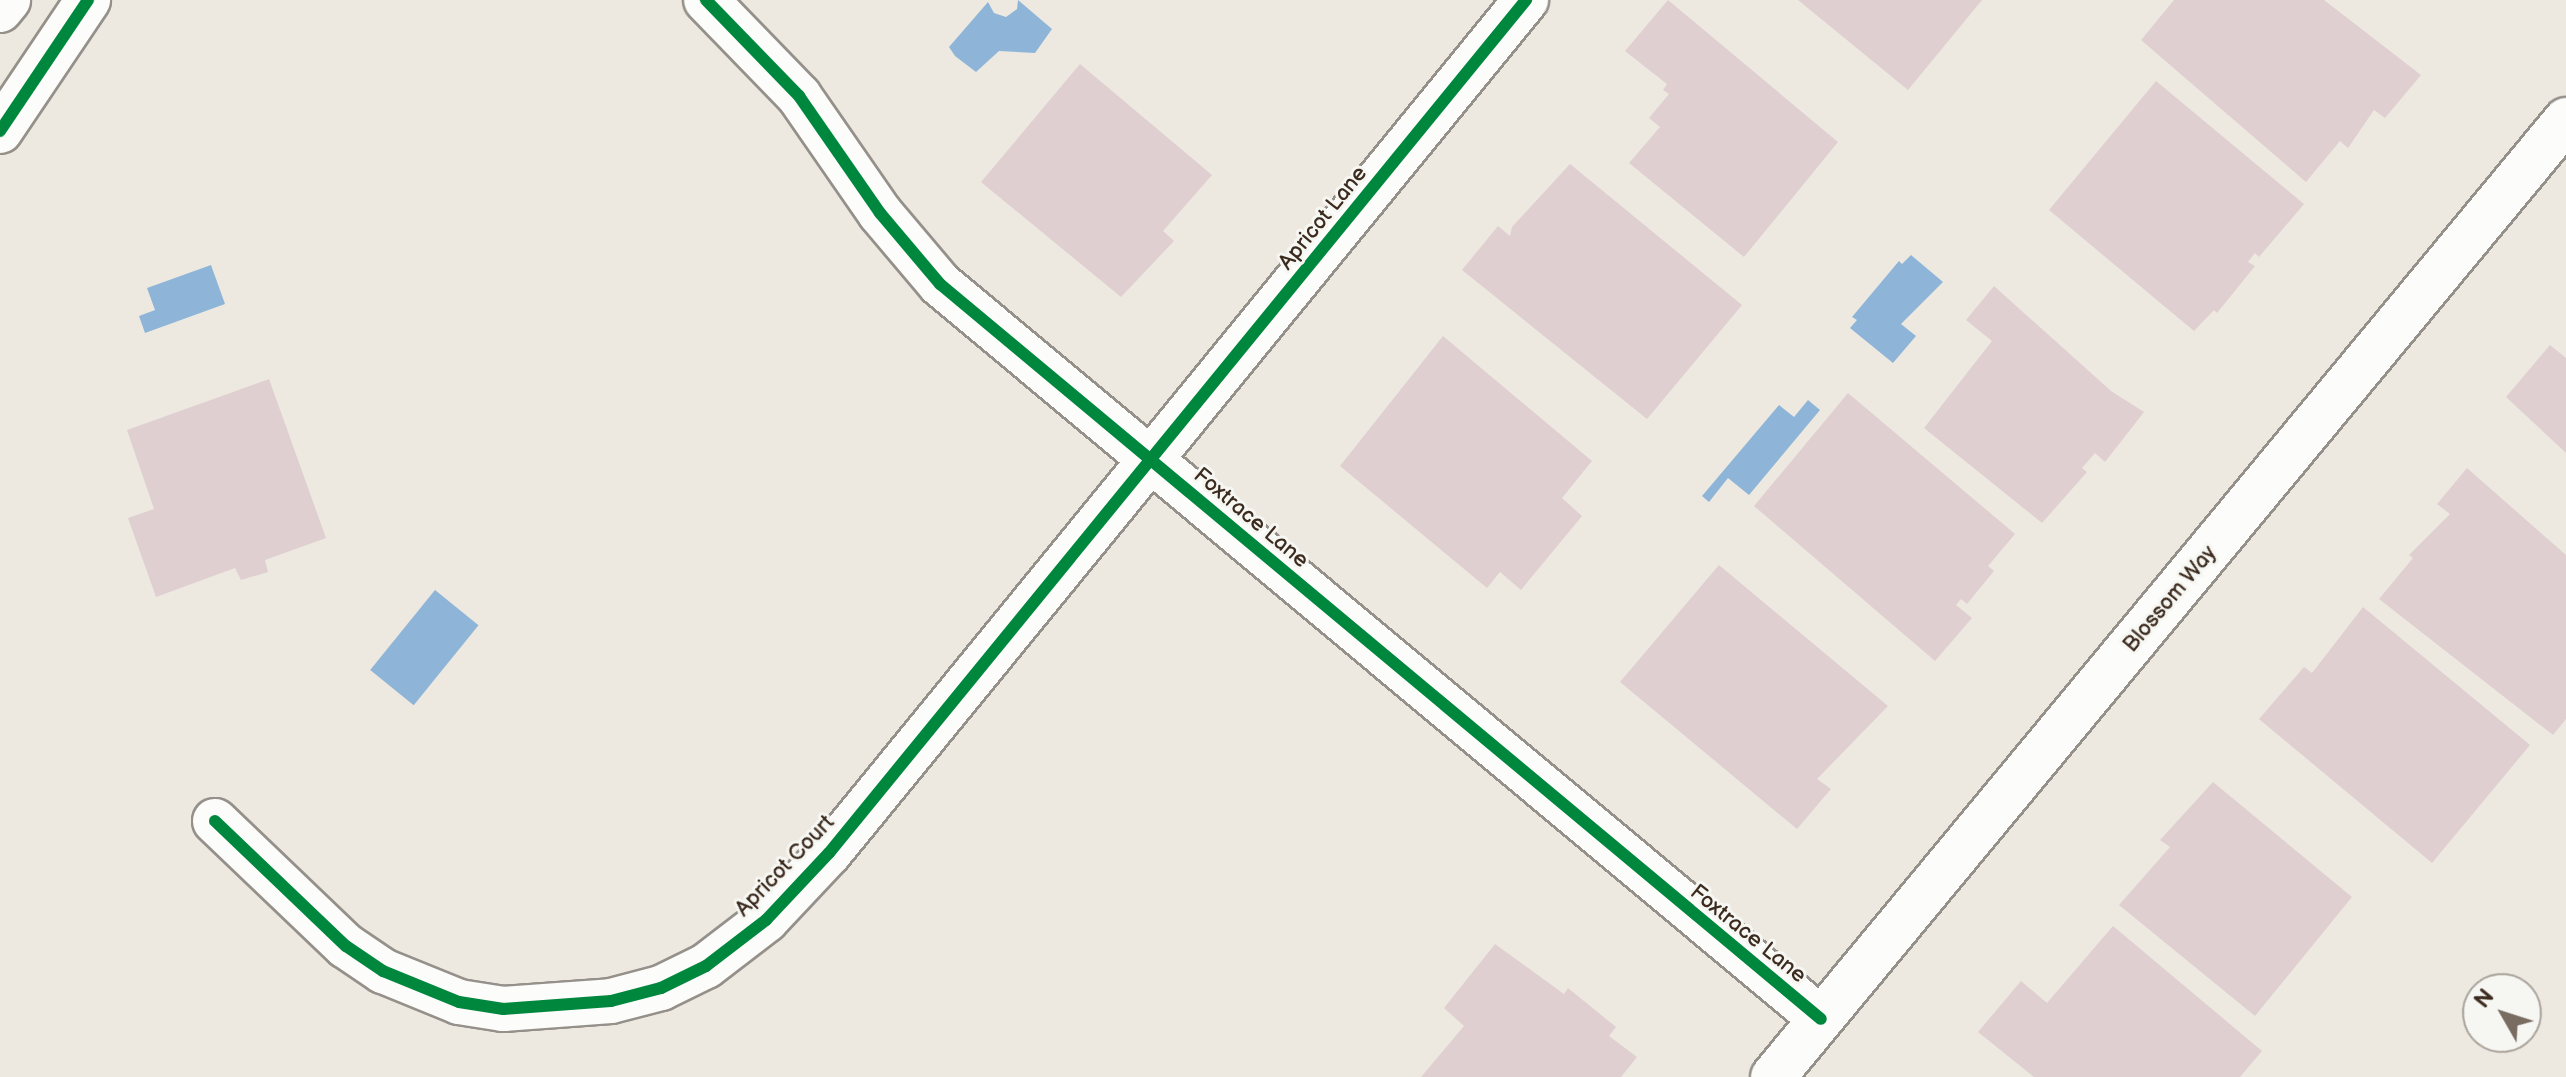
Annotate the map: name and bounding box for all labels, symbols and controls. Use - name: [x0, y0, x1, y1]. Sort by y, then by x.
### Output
- street label: Apricot Lane: [1273, 161, 1373, 275]
- street label: Foxtrace Lane: [1188, 462, 1314, 574]
- street label: Blossom Way: [2117, 540, 2223, 658]
- street label: Apricot Court: [730, 810, 840, 922]
- street label: Foxtrace Lane: [1685, 879, 1811, 989]
- north arrow: [2462, 973, 2542, 1053]
- text: N: [2469, 984, 2500, 1014]

